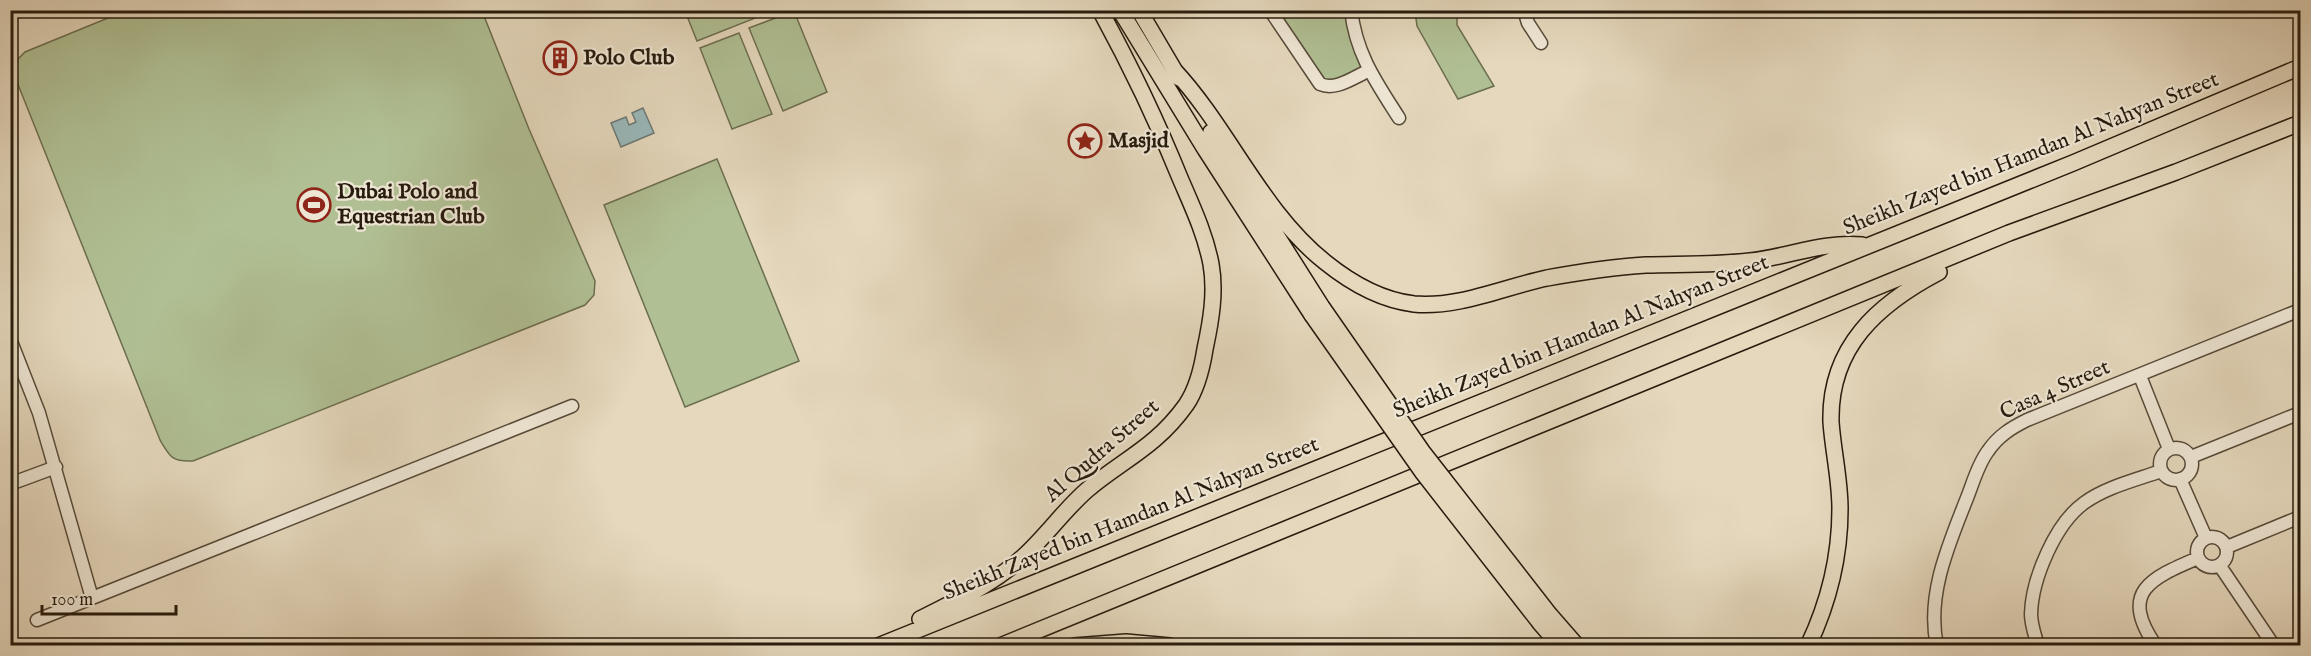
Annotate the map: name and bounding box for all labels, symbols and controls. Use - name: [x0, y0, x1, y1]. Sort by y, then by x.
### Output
- building icon: Polo Club: [542, 40, 578, 76]
- place label: Polo Club: [583, 44, 675, 72]
- street label: Sheikh Zayed bin Hamdan Al Nahyan Street: [1839, 65, 2223, 242]
- place icon: Masjid: [1067, 123, 1103, 159]
- place label: Masjid: [1108, 127, 1170, 155]
- place label: Dubai Polo and Equestrian Club: [337, 178, 485, 231]
- sports icon: Dubai Polo and Equestrian Club: [296, 187, 332, 223]
- street label: Sheikh Zayed bin Hamdan Al Nahyan Street: [1389, 248, 1773, 425]
- street label: Casa 4 Street: [1996, 353, 2115, 427]
- street label: Al Qudra Street: [1038, 393, 1166, 509]
- street label: Sheikh Zayed bin Hamdan Al Nahyan Street: [939, 430, 1323, 607]
- scale bar: [42, 578, 176, 616]
- text: 100 m: [51, 589, 93, 612]

